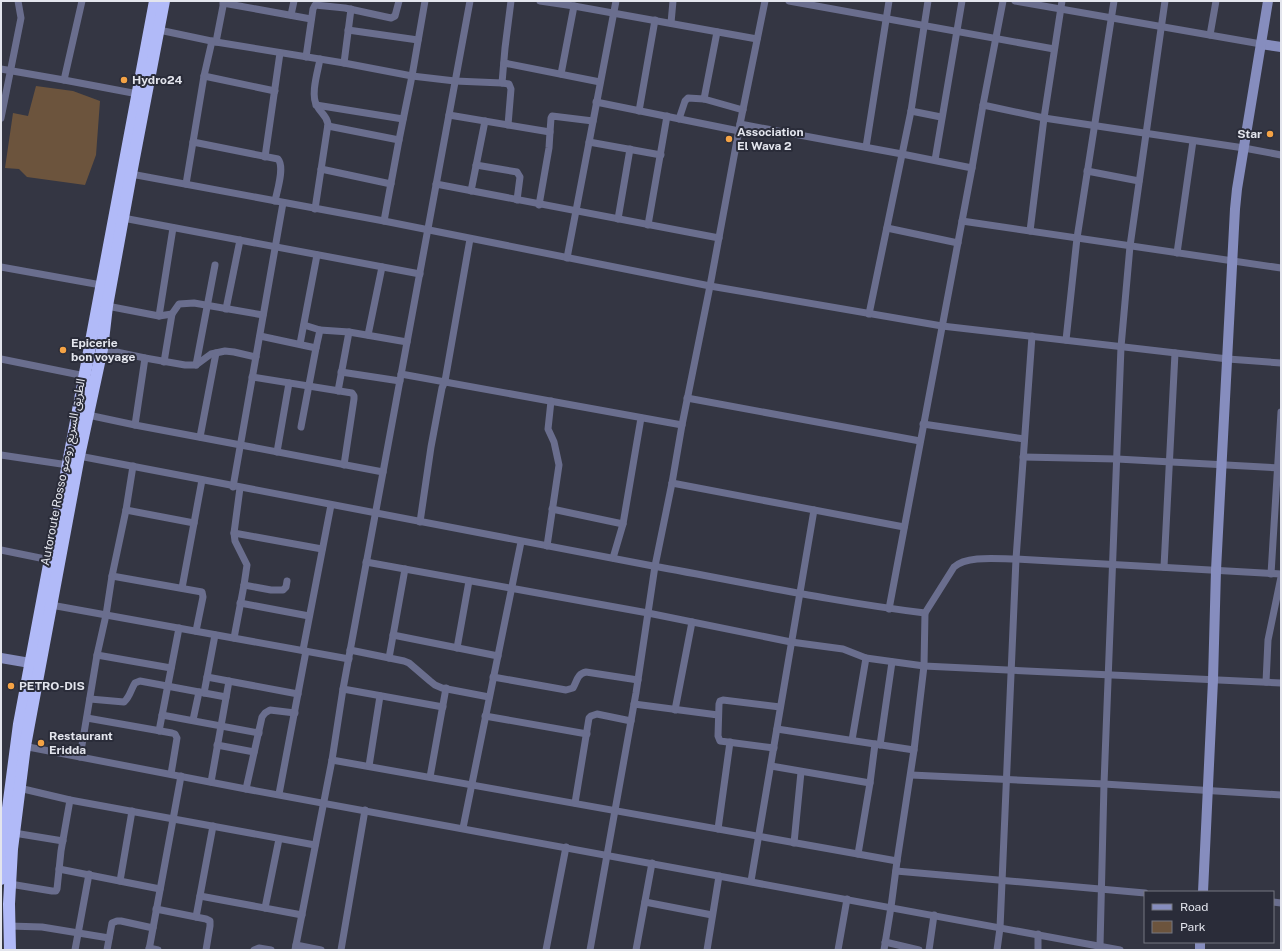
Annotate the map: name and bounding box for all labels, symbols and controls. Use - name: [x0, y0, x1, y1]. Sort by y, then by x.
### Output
- place label: Hydro24: [132, 73, 183, 87]
- marker: Hydro24: [119, 75, 129, 85]
- place label: Association El Wava 2: [737, 125, 804, 153]
- place label: Star: [1237, 127, 1262, 141]
- marker: Star: [1265, 129, 1275, 139]
- marker: Association El Wava 2: [724, 134, 734, 144]
- place label: Epicerie bon voyage: [71, 336, 136, 364]
- marker: Epicerie bon voyage: [58, 345, 68, 355]
- street label: Autoroute Rosso الطريق السريع روصو: [38, 377, 90, 567]
- place label: PETRO-DIS: [19, 679, 85, 693]
- marker: PETRO-DIS: [6, 681, 16, 691]
- place label: Restaurant Eridda: [49, 729, 113, 757]
- marker: Restaurant Eridda: [36, 738, 46, 748]
- legend: [1144, 891, 1274, 943]
- text: Road: [1180, 900, 1208, 914]
- text: Park: [1180, 920, 1206, 934]

